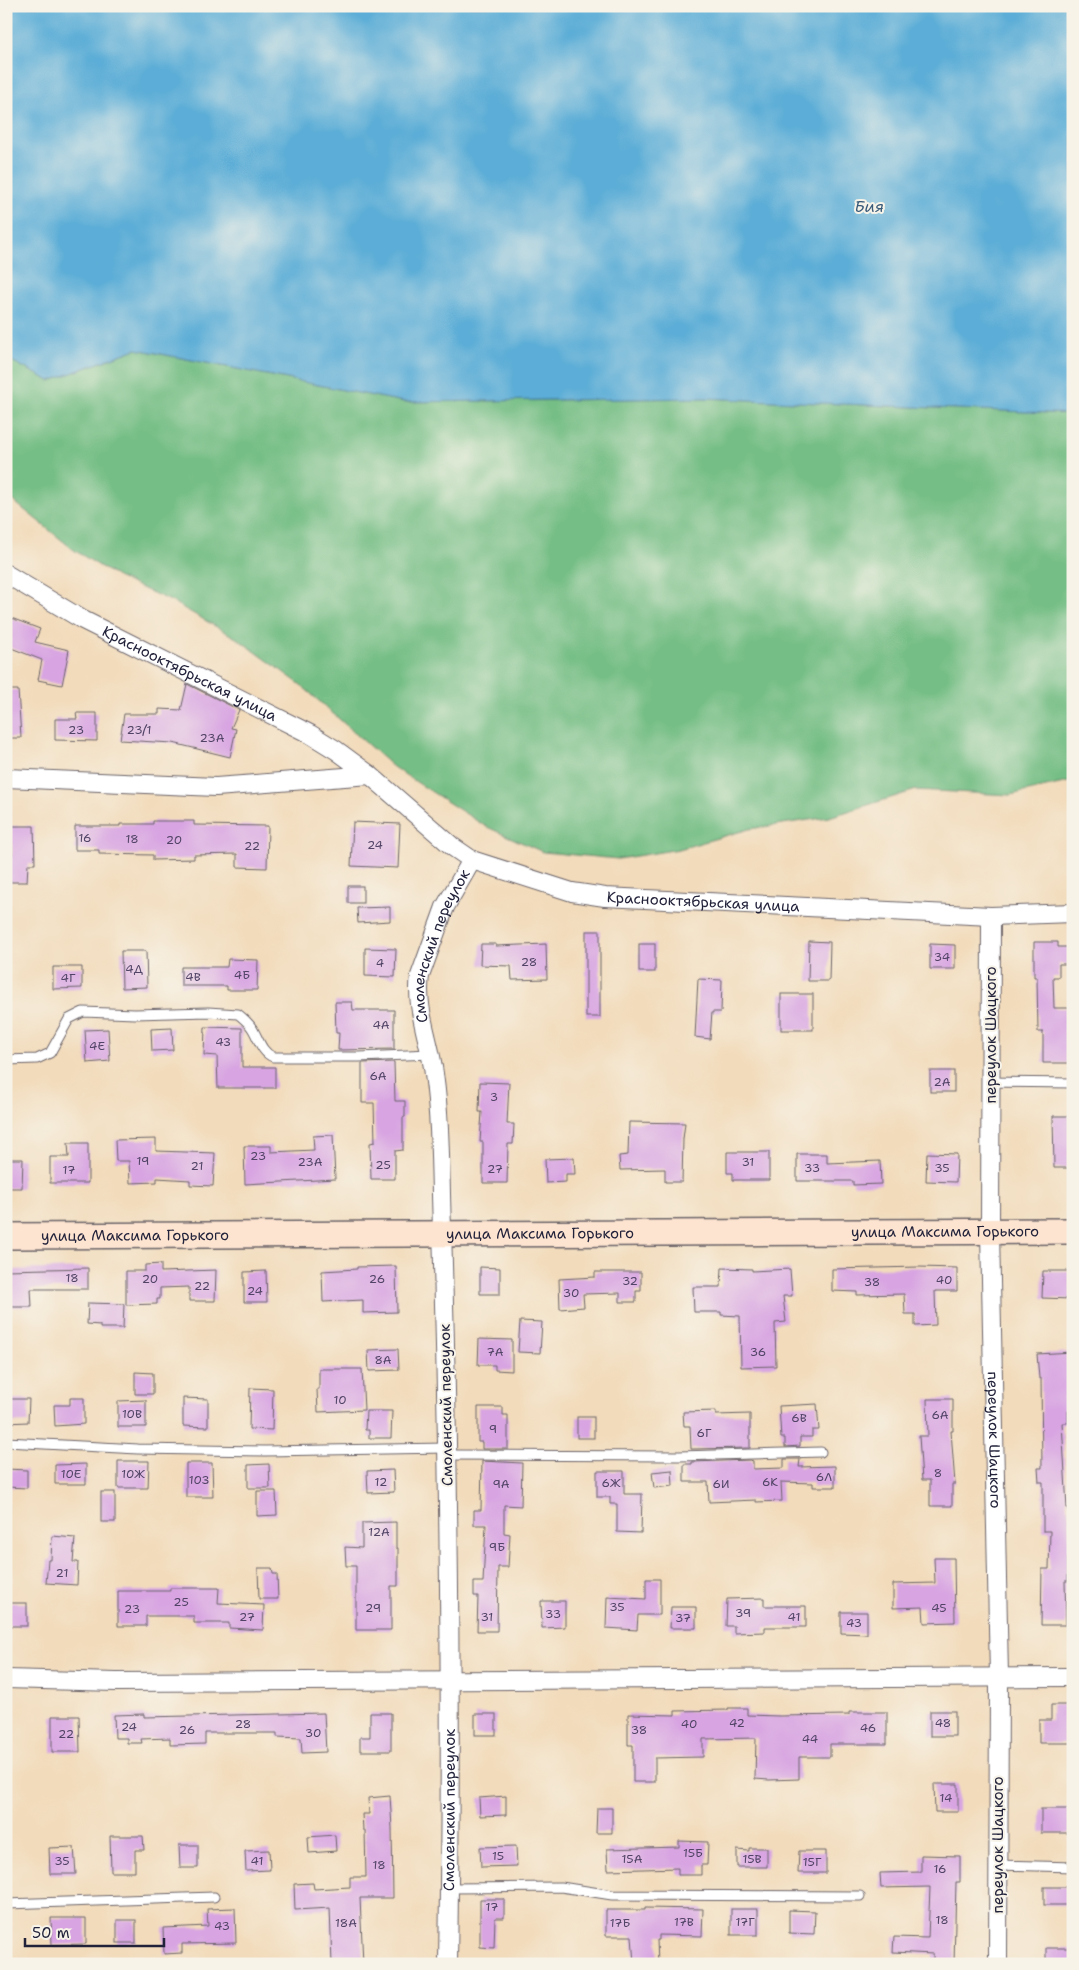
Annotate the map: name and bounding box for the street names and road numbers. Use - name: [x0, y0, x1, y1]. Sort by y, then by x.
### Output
- street label: Краснооктябрьская улица: [99, 621, 281, 726]
- street label: Смоленский переулок: [409, 866, 475, 1025]
- street label: Краснооктябрьская улица: [606, 887, 801, 917]
- street label: переулок Шацкого: [981, 966, 1001, 1104]
- street label: улица Максима Горького: [851, 1221, 1039, 1242]
- street label: улица Максима Горького: [446, 1223, 634, 1244]
- street label: улица Максима Горького: [41, 1225, 229, 1246]
- street label: Смоленский переулок: [435, 1324, 457, 1486]
- street label: переулок Шацкого: [983, 1371, 1006, 1509]
- street label: Смоленский переулок: [439, 1729, 460, 1891]
- street label: переулок Шацкого: [988, 1776, 1008, 1914]

